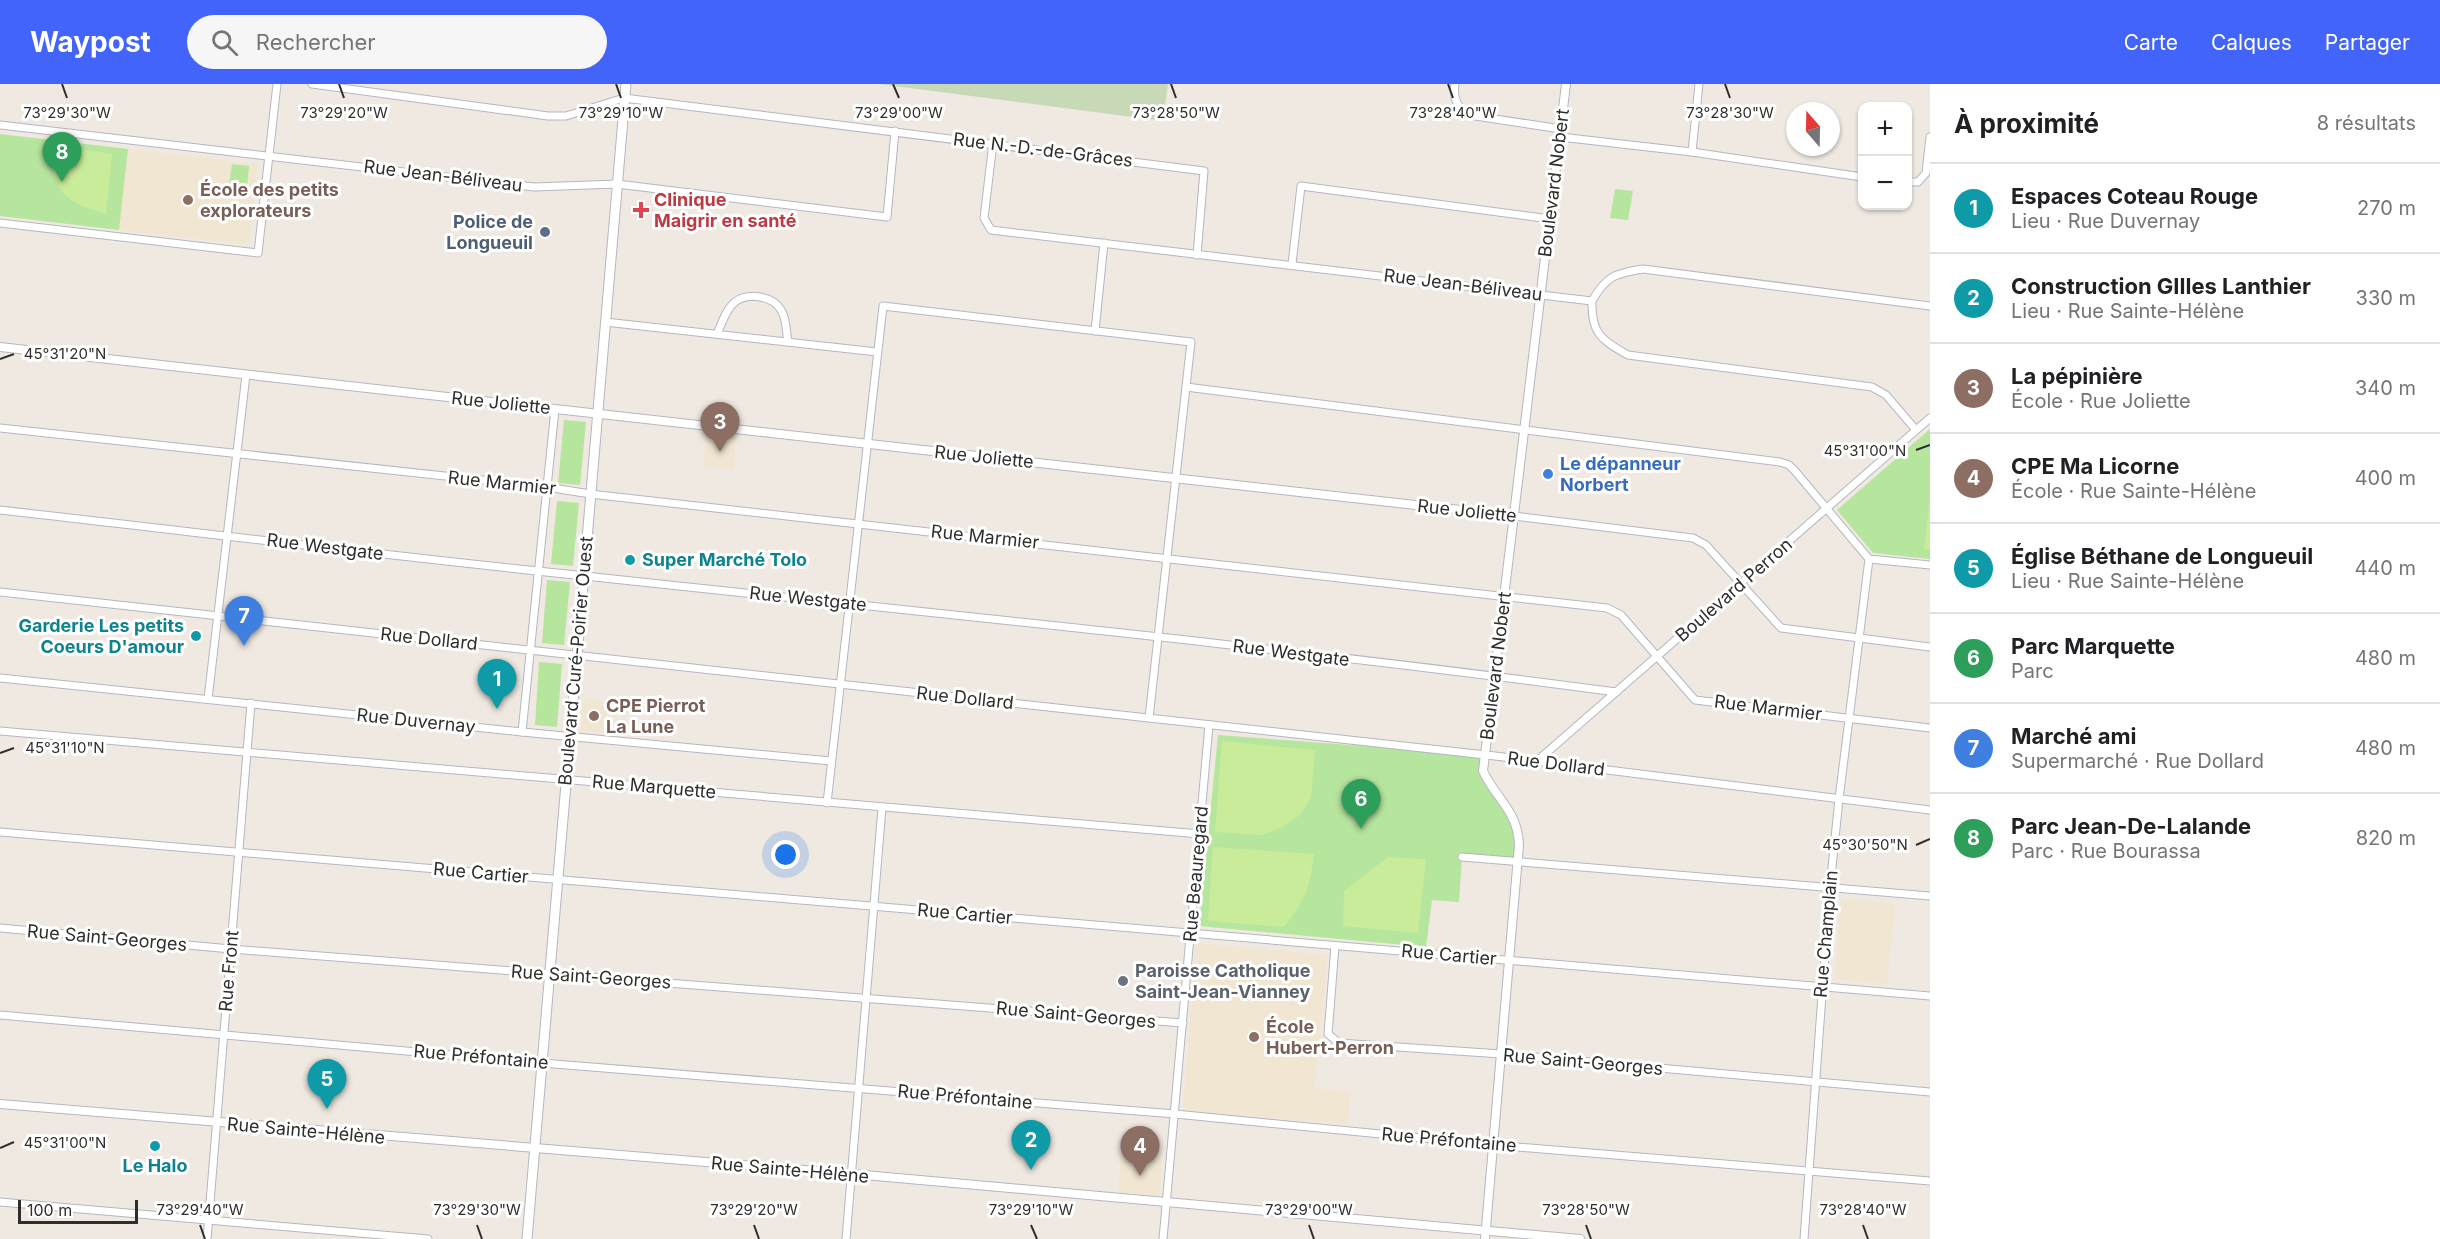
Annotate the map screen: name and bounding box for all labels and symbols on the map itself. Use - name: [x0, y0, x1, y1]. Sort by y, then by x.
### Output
- north arrow: [1786, 102, 1840, 156]
- text: 73°29'30"W: [23, 103, 111, 122]
- text: 73°29'20"W: [300, 103, 388, 122]
- text: 73°29'10"W: [579, 103, 663, 122]
- text: 73°29'00"W: [855, 103, 943, 122]
- text: 73°28'50"W: [1132, 103, 1220, 122]
- text: 73°28'40"W: [1409, 103, 1497, 122]
- text: 73°28'30"W: [1686, 103, 1774, 122]
- street label: Boulevard Nobert: [1534, 107, 1573, 258]
- street label: Rue N.-D.-de-Grâces: [952, 128, 1134, 171]
- pin: 8: [42, 132, 82, 182]
- street label: Rue Jean-Béliveau: [362, 155, 524, 196]
- place label: École des petits explorateurs: [200, 179, 339, 221]
- place label: Clinique Maigrir en santé: [654, 189, 797, 231]
- marker: École des petits explorateurs: [181, 193, 195, 207]
- marker: Clinique Maigrir en santé: [632, 201, 650, 219]
- place label: Police de Longueuil: [446, 211, 533, 253]
- marker: Police de Longueuil: [538, 225, 552, 239]
- street label: Rue Jean-Béliveau: [1382, 264, 1544, 305]
- text: 45°31'20"N: [24, 344, 106, 363]
- street label: Rue Joliette: [450, 387, 552, 418]
- pin: 3: [700, 402, 740, 452]
- street label: Rue Joliette: [933, 441, 1035, 472]
- text: 45°31'00"N: [1824, 441, 1906, 460]
- place label: Le dépanneur Norbert: [1560, 453, 1681, 495]
- street label: Rue Marmier: [447, 466, 557, 499]
- marker: Le dépanneur Norbert: [1541, 467, 1555, 481]
- street label: Rue Joliette: [1416, 495, 1518, 526]
- street label: Rue Marmier: [930, 520, 1040, 553]
- street label: Rue Westgate: [265, 529, 385, 564]
- street label: Boulevard Perron: [1671, 533, 1796, 646]
- street label: Boulevard Curé-Poirier Ouest: [554, 535, 597, 786]
- place label: Super Marché Tolo: [642, 549, 807, 570]
- marker: Super Marché Tolo: [623, 553, 637, 567]
- street label: Rue Westgate: [748, 582, 868, 615]
- street label: Boulevard Nobert: [1476, 590, 1515, 741]
- pin: 7: [224, 596, 264, 646]
- place label: Garderie Les petits Coeurs D'amour: [18, 615, 184, 657]
- street label: Rue Dollard: [379, 623, 479, 654]
- marker: Garderie Les petits Coeurs D'amour: [189, 629, 203, 643]
- street label: Rue Westgate: [1231, 635, 1351, 670]
- pin: 1: [478, 660, 516, 709]
- street label: Rue Dollard: [915, 682, 1015, 713]
- street label: Rue Marmier: [1713, 690, 1823, 725]
- place label: CPE Pierrot La Lune: [606, 695, 706, 737]
- street label: Rue Duvernay: [356, 704, 476, 737]
- marker: CPE Pierrot La Lune: [587, 709, 601, 723]
- text: 45°31'10"N: [25, 738, 105, 757]
- street label: Rue Dollard: [1506, 747, 1606, 780]
- street label: Rue Marquette: [591, 771, 717, 802]
- pin: 6: [1342, 780, 1380, 829]
- street label: Rue Beauregard: [1179, 805, 1212, 943]
- text: 45°30'50"N: [1822, 835, 1908, 854]
- your location: [771, 840, 800, 869]
- street label: Rue Cartier: [432, 858, 530, 887]
- street label: Rue Champlain: [1809, 869, 1842, 999]
- street label: Rue Cartier: [916, 899, 1014, 928]
- street label: Rue Saint-Georges: [26, 920, 188, 955]
- street label: Rue Front: [214, 929, 243, 1013]
- street label: Rue Cartier: [1400, 940, 1498, 969]
- street label: Rue Saint-Georges: [510, 960, 672, 993]
- place label: Paroisse Catholique Saint-Jean-Vianney: [1135, 960, 1311, 1002]
- marker: Paroisse Catholique Saint-Jean-Vianney: [1116, 974, 1130, 988]
- street label: Rue Saint-Georges: [995, 997, 1157, 1032]
- place label: École Hubert-Perron: [1266, 1016, 1394, 1058]
- marker: École Hubert-Perron: [1247, 1030, 1261, 1044]
- street label: Rue Préfontaine: [413, 1040, 549, 1073]
- street label: Rue Saint-Georges: [1502, 1044, 1664, 1079]
- pin: 5: [308, 1060, 346, 1109]
- street label: Rue Préfontaine: [897, 1080, 1033, 1113]
- street label: Rue Sainte-Hélène: [226, 1113, 386, 1148]
- pin: 2: [1012, 1120, 1050, 1170]
- street label: Rue Préfontaine: [1381, 1123, 1517, 1156]
- pin: 4: [1120, 1126, 1160, 1176]
- text: 45°31'00"N: [24, 1133, 106, 1152]
- marker: Le Halo: [148, 1139, 162, 1153]
- street label: Rue Sainte-Hélène: [710, 1152, 870, 1187]
- place label: Le Halo: [123, 1155, 187, 1176]
- scale bar: [18, 1197, 138, 1224]
- text: 73°29'40"W: [156, 1200, 244, 1219]
- text: 73°29'30"W: [433, 1200, 521, 1219]
- text: 73°29'20"W: [710, 1200, 798, 1219]
- text: 73°29'10"W: [989, 1200, 1073, 1219]
- text: 73°29'00"W: [1265, 1200, 1353, 1219]
- text: 73°28'50"W: [1542, 1200, 1630, 1219]
- text: 73°28'40"W: [1819, 1200, 1907, 1219]

